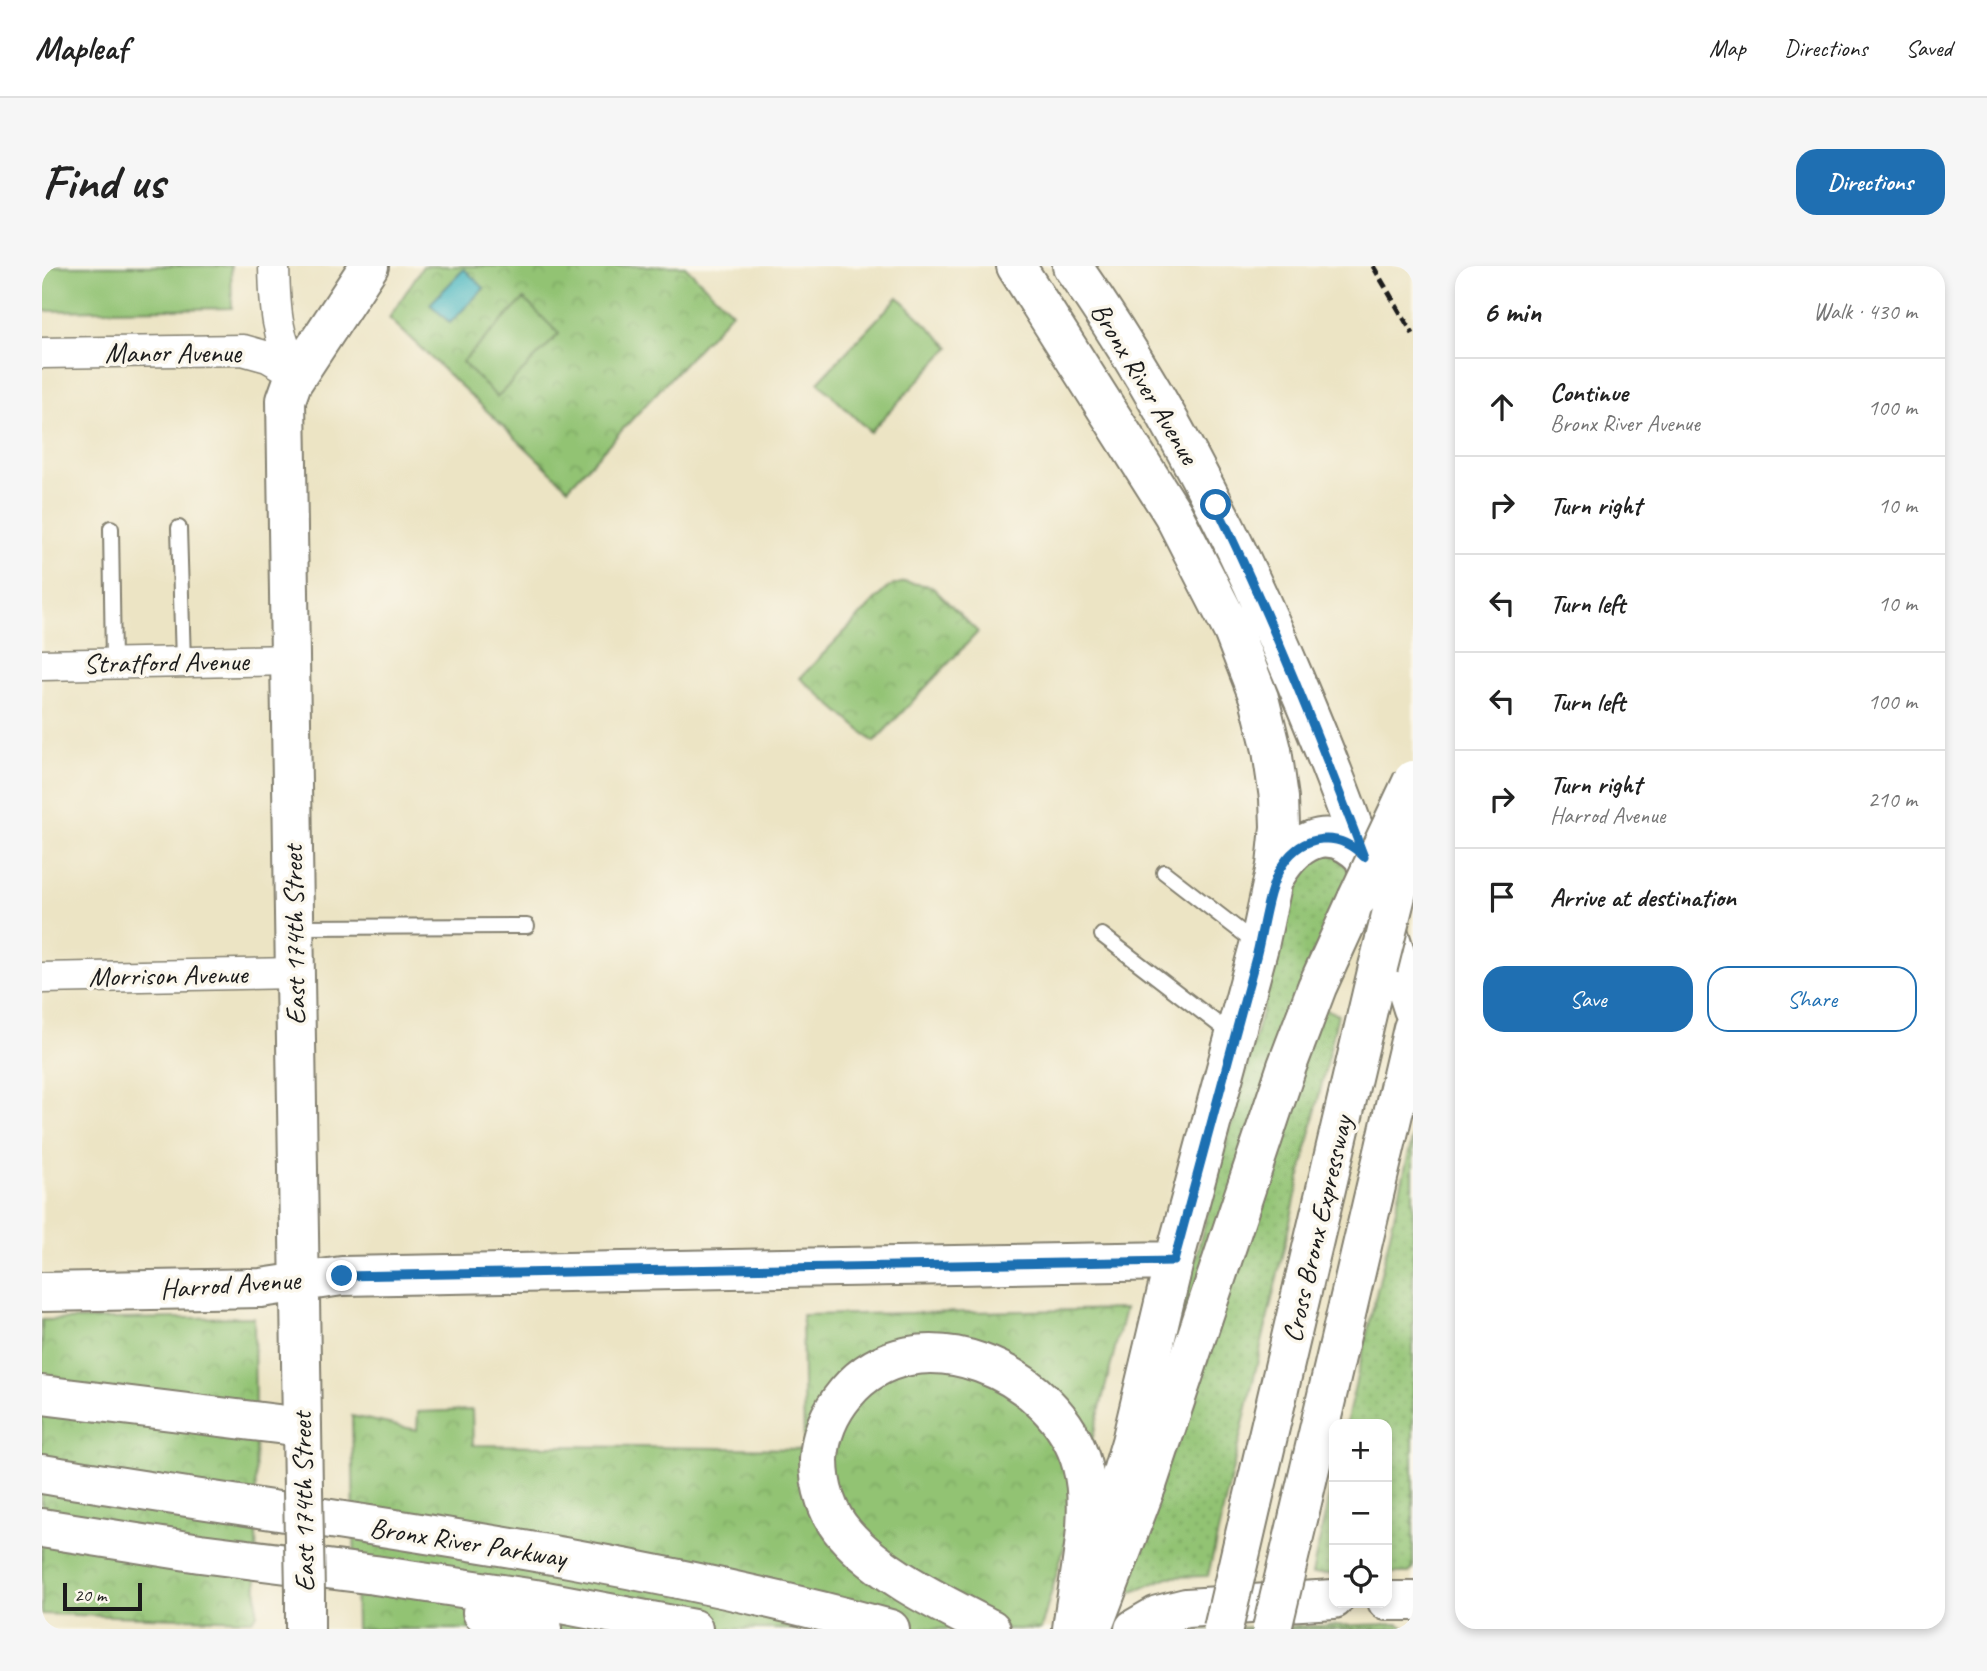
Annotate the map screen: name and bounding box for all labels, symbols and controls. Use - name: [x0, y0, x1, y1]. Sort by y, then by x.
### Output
- text: Mapleaf: [35, 27, 127, 69]
- text: Map: [1709, 33, 1746, 63]
- text: Directions: [1784, 33, 1867, 63]
- text: Saved: [1905, 33, 1952, 63]
- button: Directions: [1796, 149, 1945, 215]
- text: Find us: [42, 151, 164, 213]
- text: 6 min: [1483, 293, 1541, 331]
- street label: Bronx River Avenue: [1083, 296, 1208, 472]
- text: Walk · 430 m: [1813, 297, 1917, 326]
- street label: Manor Avenue: [105, 335, 243, 370]
- text: Continue: [1550, 376, 1628, 409]
- icon: ahead: [1483, 388, 1521, 426]
- text: 100 m: [1868, 393, 1917, 422]
- text: Bronx River Avenue: [1550, 409, 1700, 438]
- icon: right: [1483, 486, 1521, 524]
- route start: [1200, 489, 1231, 520]
- text: Turn right: [1550, 489, 1641, 522]
- text: 10 m: [1878, 491, 1917, 520]
- icon: left: [1483, 584, 1521, 622]
- text: Turn left: [1550, 587, 1625, 620]
- text: 10 m: [1878, 589, 1917, 618]
- street label: Stratford Avenue: [83, 643, 251, 681]
- icon: left: [1483, 682, 1521, 720]
- text: Turn left: [1550, 685, 1625, 718]
- text: 100 m: [1868, 687, 1917, 716]
- text: Turn right: [1550, 768, 1641, 801]
- icon: right: [1483, 780, 1521, 818]
- text: 210 m: [1868, 785, 1917, 814]
- text: Harrod Avenue: [1550, 801, 1665, 830]
- street label: East 174th Street: [275, 842, 313, 1025]
- icon: arrive: [1483, 878, 1521, 916]
- text: Arrive at destination: [1550, 881, 1736, 914]
- street label: Morrison Avenue: [88, 956, 250, 994]
- button: Save: [1483, 966, 1693, 1032]
- button: Share: [1707, 966, 1917, 1032]
- street label: Cross Bronx Expressway: [1274, 1110, 1361, 1346]
- route end: [326, 1260, 357, 1291]
- street label: Harrod Avenue: [159, 1262, 303, 1306]
- street label: East 174th Street: [284, 1409, 322, 1592]
- map controls: [1329, 1419, 1392, 1608]
- button: +: [1329, 1419, 1392, 1482]
- button: −: [1329, 1482, 1392, 1545]
- street label: Bronx River Parkway: [367, 1509, 571, 1575]
- button: locate: [1329, 1545, 1392, 1608]
- scale bar: [63, 1580, 142, 1612]
- text: 20 m: [74, 1583, 106, 1607]

